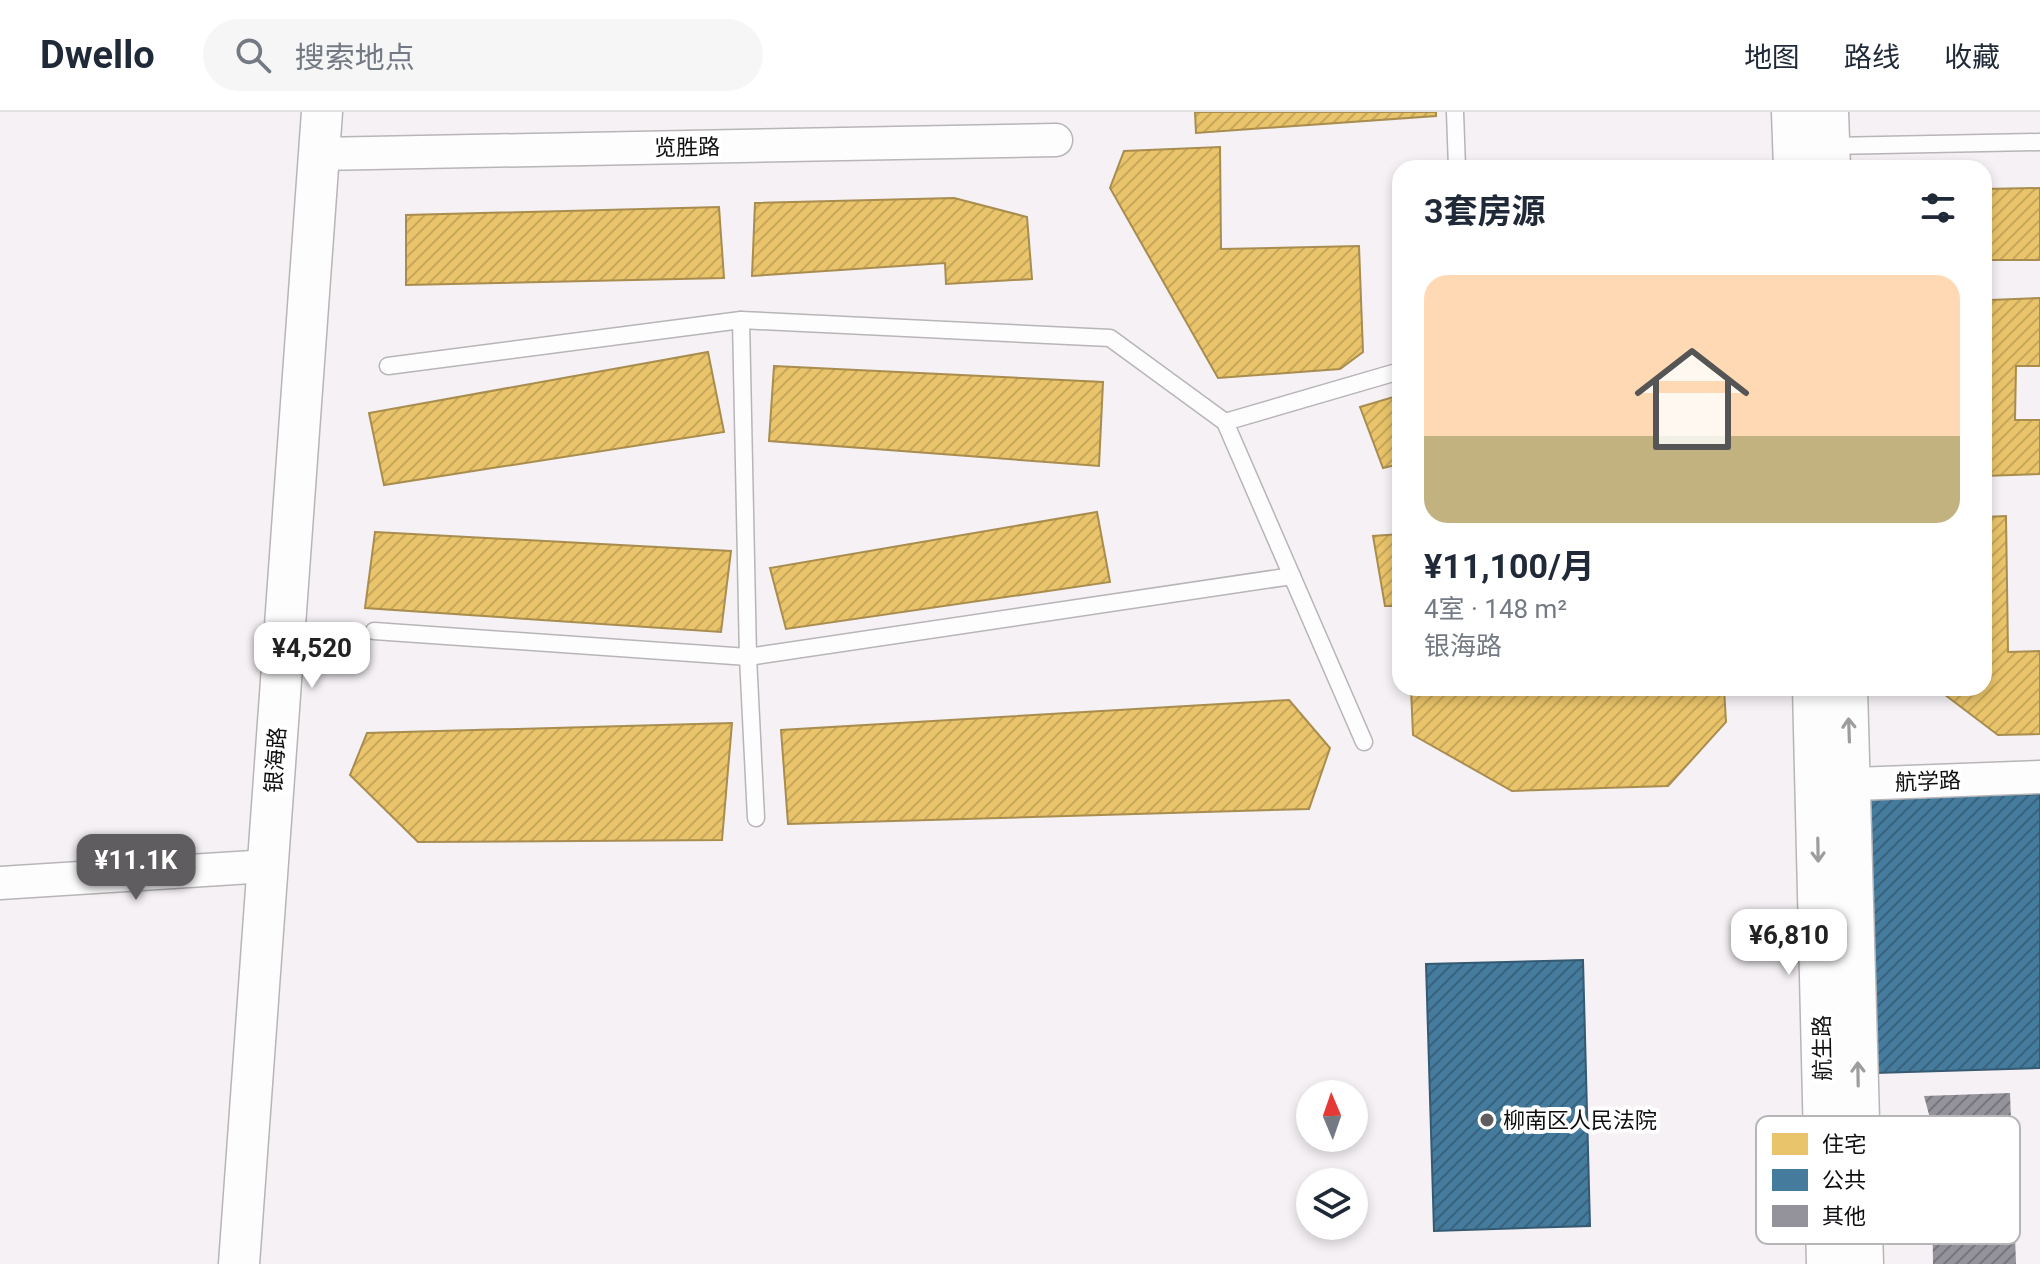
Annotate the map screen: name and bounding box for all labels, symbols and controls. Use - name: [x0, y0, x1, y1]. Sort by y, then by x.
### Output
- search box: [203, 19, 763, 91]
- text: Dwello: [40, 33, 155, 77]
- icon: search: [231, 33, 275, 77]
- text: 搜索地点: [295, 40, 415, 75]
- text: 地图: [1744, 41, 1800, 74]
- text: 路线: [1844, 41, 1900, 74]
- text: 收藏: [1944, 41, 2000, 74]
- street label: 览胜路: [654, 134, 720, 161]
- icon: filters: [1916, 186, 1960, 230]
- text: 3套房源: [1424, 191, 1546, 231]
- icon: home: [1620, 327, 1764, 471]
- text: ¥11,100/月: [1424, 546, 1595, 586]
- text: 4室 · 148 m²: [1424, 594, 1567, 624]
- pin: ¥4,520: [247, 622, 377, 690]
- text: 银海路: [1424, 631, 1502, 661]
- text: ¥4,520: [272, 633, 352, 663]
- one-way arrow: [1841, 717, 1856, 744]
- street label: 银海路: [261, 726, 290, 794]
- street label: 航学路: [1895, 768, 1961, 795]
- pin: ¥11.1K: [71, 834, 201, 902]
- one-way arrow: [1810, 836, 1826, 863]
- text: ¥11.1K: [95, 845, 177, 875]
- pin: ¥6,810: [1724, 909, 1854, 977]
- text: ¥6,810: [1749, 920, 1829, 950]
- street label: 航生路: [1809, 1015, 1836, 1081]
- one-way arrow: [1850, 1061, 1866, 1088]
- north arrow: [1296, 1080, 1368, 1152]
- map controls: [1296, 1080, 1368, 1240]
- place label: 柳南区人民法院: [1503, 1108, 1657, 1133]
- marker: 柳南区人民法院: [1478, 1111, 1496, 1129]
- legend: [1756, 1116, 2020, 1244]
- text: 住宅: [1822, 1132, 1866, 1157]
- button: layers: [1296, 1168, 1368, 1240]
- text: 公共: [1822, 1168, 1866, 1193]
- text: 其他: [1822, 1204, 1866, 1229]

